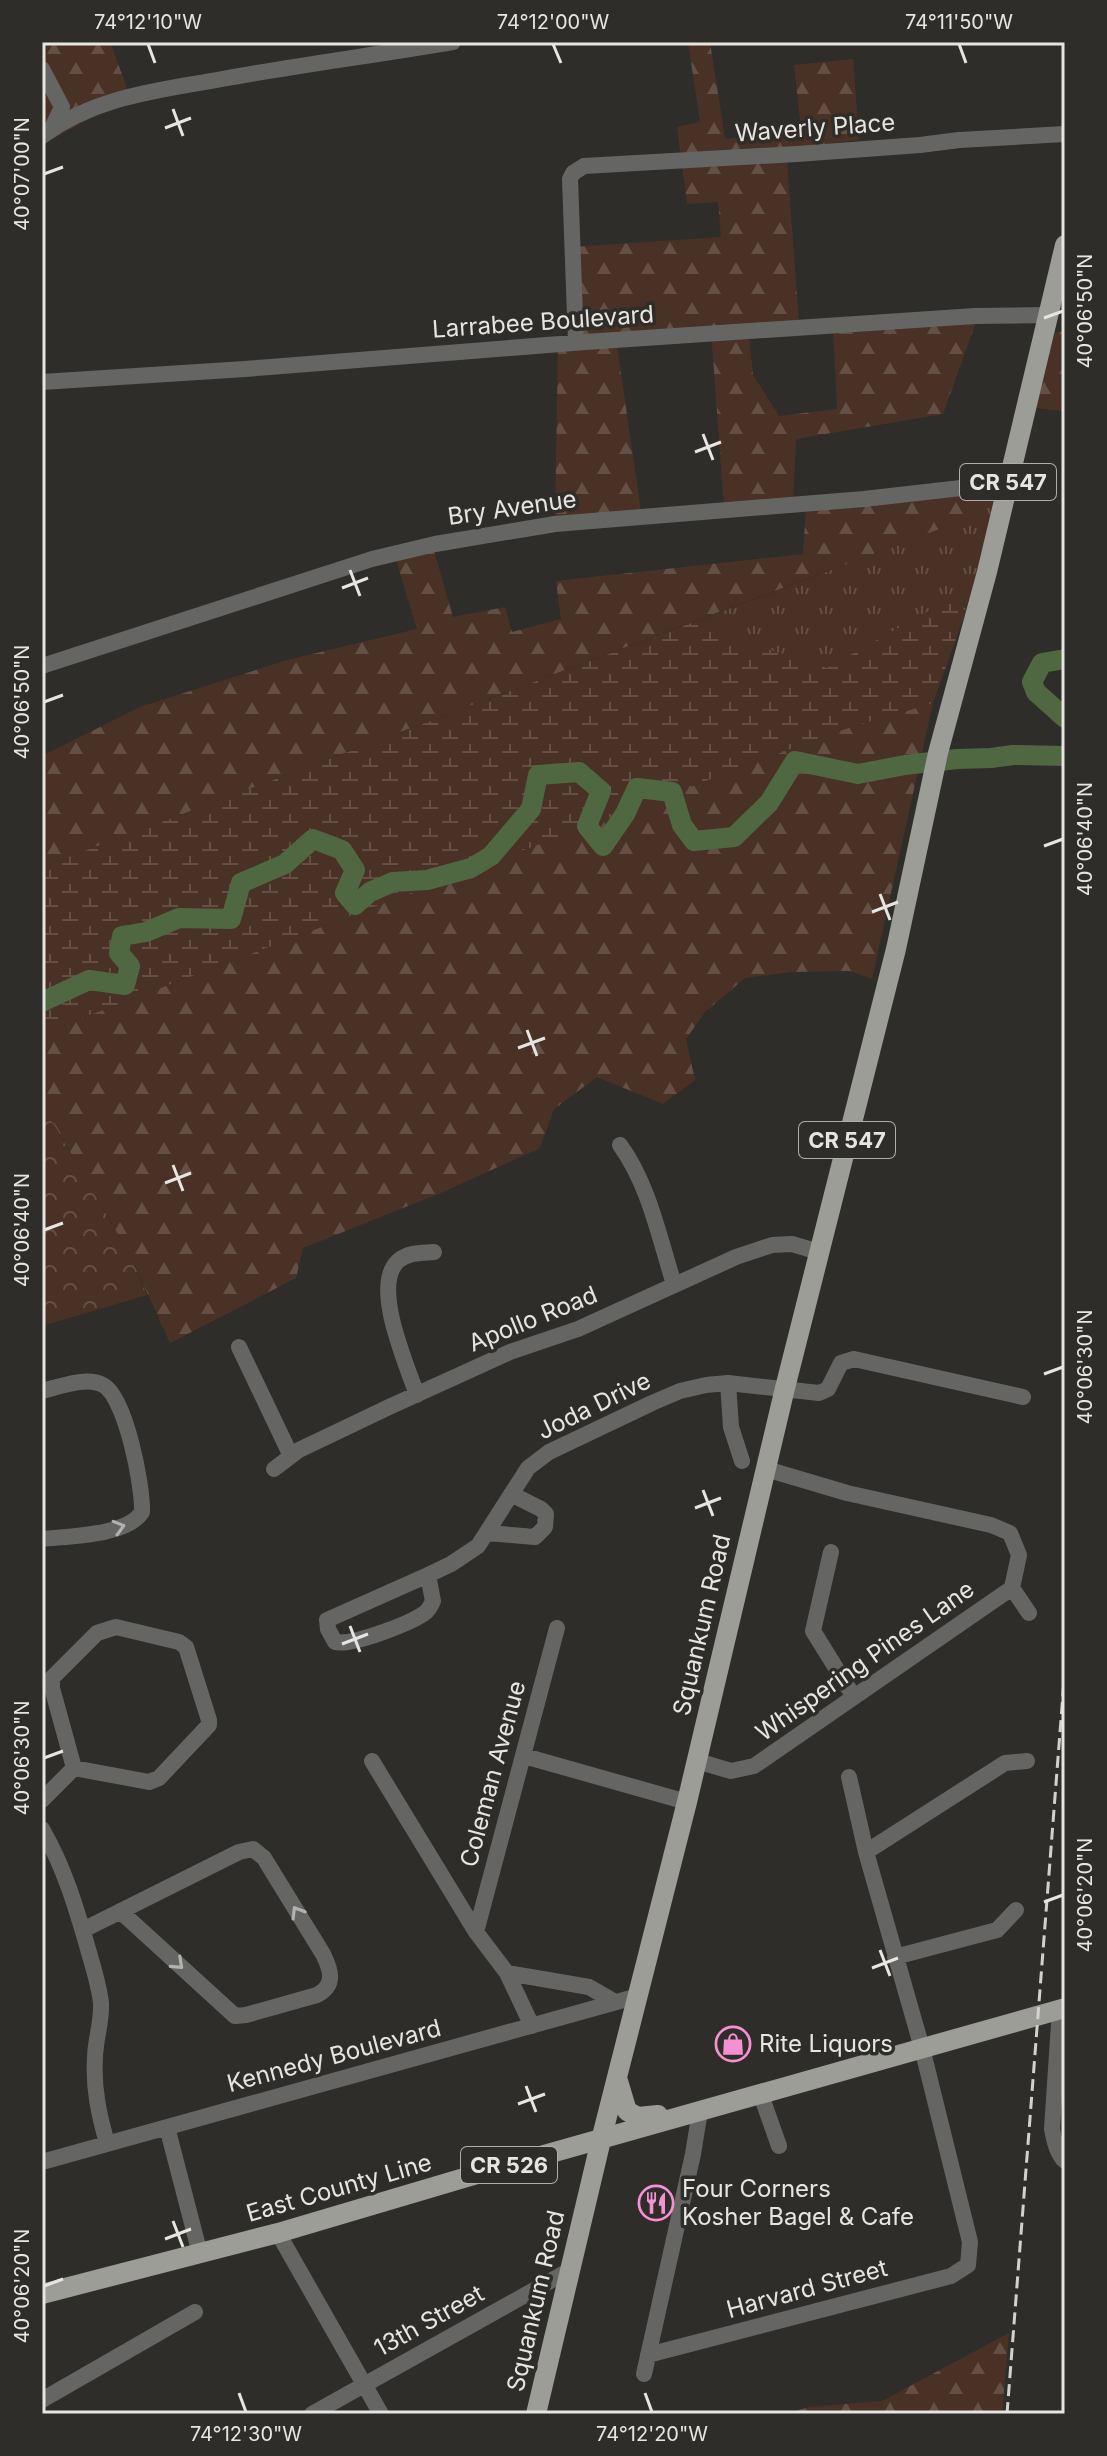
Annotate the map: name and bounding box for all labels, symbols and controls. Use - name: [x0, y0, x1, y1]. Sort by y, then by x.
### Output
- text: 74°12'10"W: [94, 10, 202, 34]
- text: 74°12'00"W: [497, 10, 609, 34]
- text: 74°11'50"W: [905, 10, 1013, 34]
- street label: Waverly Place: [734, 107, 896, 148]
- text: 40°07'00"N: [10, 117, 34, 231]
- text: 40°06'50"N: [1073, 254, 1097, 368]
- street label: Larrabee Boulevard: [431, 299, 655, 344]
- road number: CR 547: [960, 464, 1056, 500]
- street label: Bry Avenue: [446, 484, 578, 531]
- text: 40°06'50"N: [10, 645, 34, 759]
- text: 40°06'40"N: [1073, 782, 1097, 896]
- road number: CR 547: [799, 1122, 895, 1158]
- text: 40°06'40"N: [10, 1173, 34, 1287]
- street label: Apollo Road: [464, 1280, 601, 1358]
- text: 40°06'30"N: [1073, 1309, 1097, 1425]
- street label: Joda Drive: [532, 1366, 655, 1445]
- one-way arrow: [111, 1520, 125, 1536]
- street label: Squankum Road: [667, 1532, 736, 1718]
- street label: Whispering Pines Lane: [750, 1574, 979, 1747]
- street label: Coleman Avenue: [454, 1678, 531, 1870]
- text: 40°06'30"N: [10, 1700, 34, 1816]
- text: 40°06'20"N: [1073, 1838, 1097, 1952]
- one-way arrow: [291, 1906, 307, 1921]
- one-way arrow: [169, 1955, 183, 1970]
- street label: Kennedy Boulevard: [224, 2013, 444, 2098]
- shop icon: Rite Liquors: [714, 2025, 752, 2063]
- place label: Rite Liquors: [759, 2029, 893, 2058]
- street label: East County Line: [243, 2147, 435, 2228]
- road number: CR 526: [461, 2147, 557, 2183]
- place label: Four Corners Kosher Bagel & Cafe: [682, 2174, 914, 2231]
- restaurant icon: Four Corners Kosher Bagel & Cafe: [637, 2184, 675, 2222]
- street label: Squankum Road: [501, 2208, 570, 2394]
- text: 40°06'20"N: [10, 2229, 34, 2343]
- street label: Harvard Street: [723, 2253, 891, 2324]
- street label: 13th Street: [369, 2278, 489, 2363]
- text: 74°12'30"W: [190, 2422, 302, 2446]
- text: 74°12'20"W: [596, 2422, 708, 2446]

